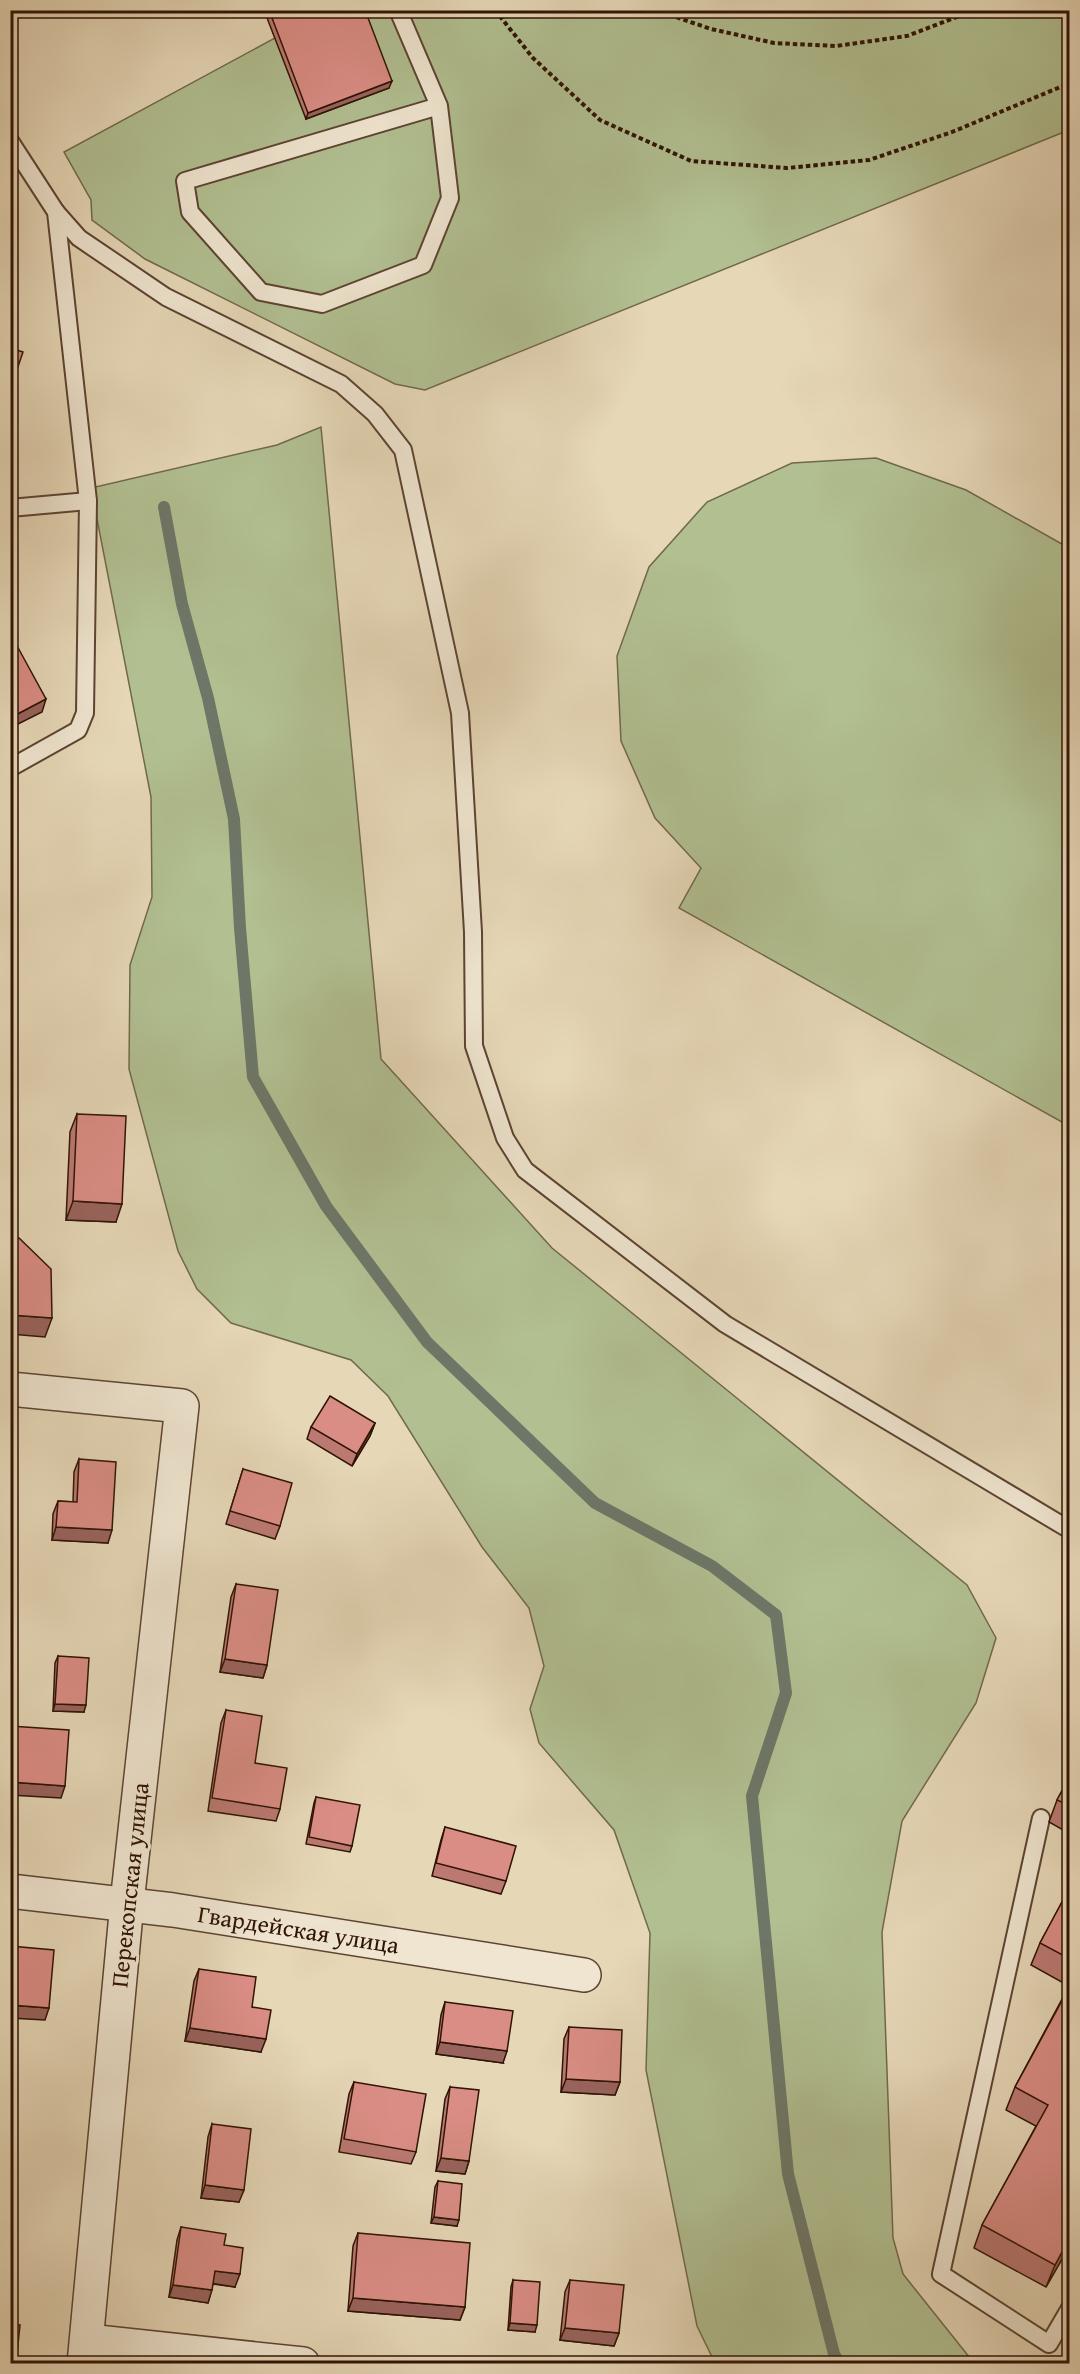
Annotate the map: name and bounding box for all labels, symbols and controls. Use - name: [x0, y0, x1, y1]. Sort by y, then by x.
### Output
- street label: Перекопская улица: [101, 1780, 158, 1989]
- street label: Гвардейская улица: [195, 1896, 402, 1963]

